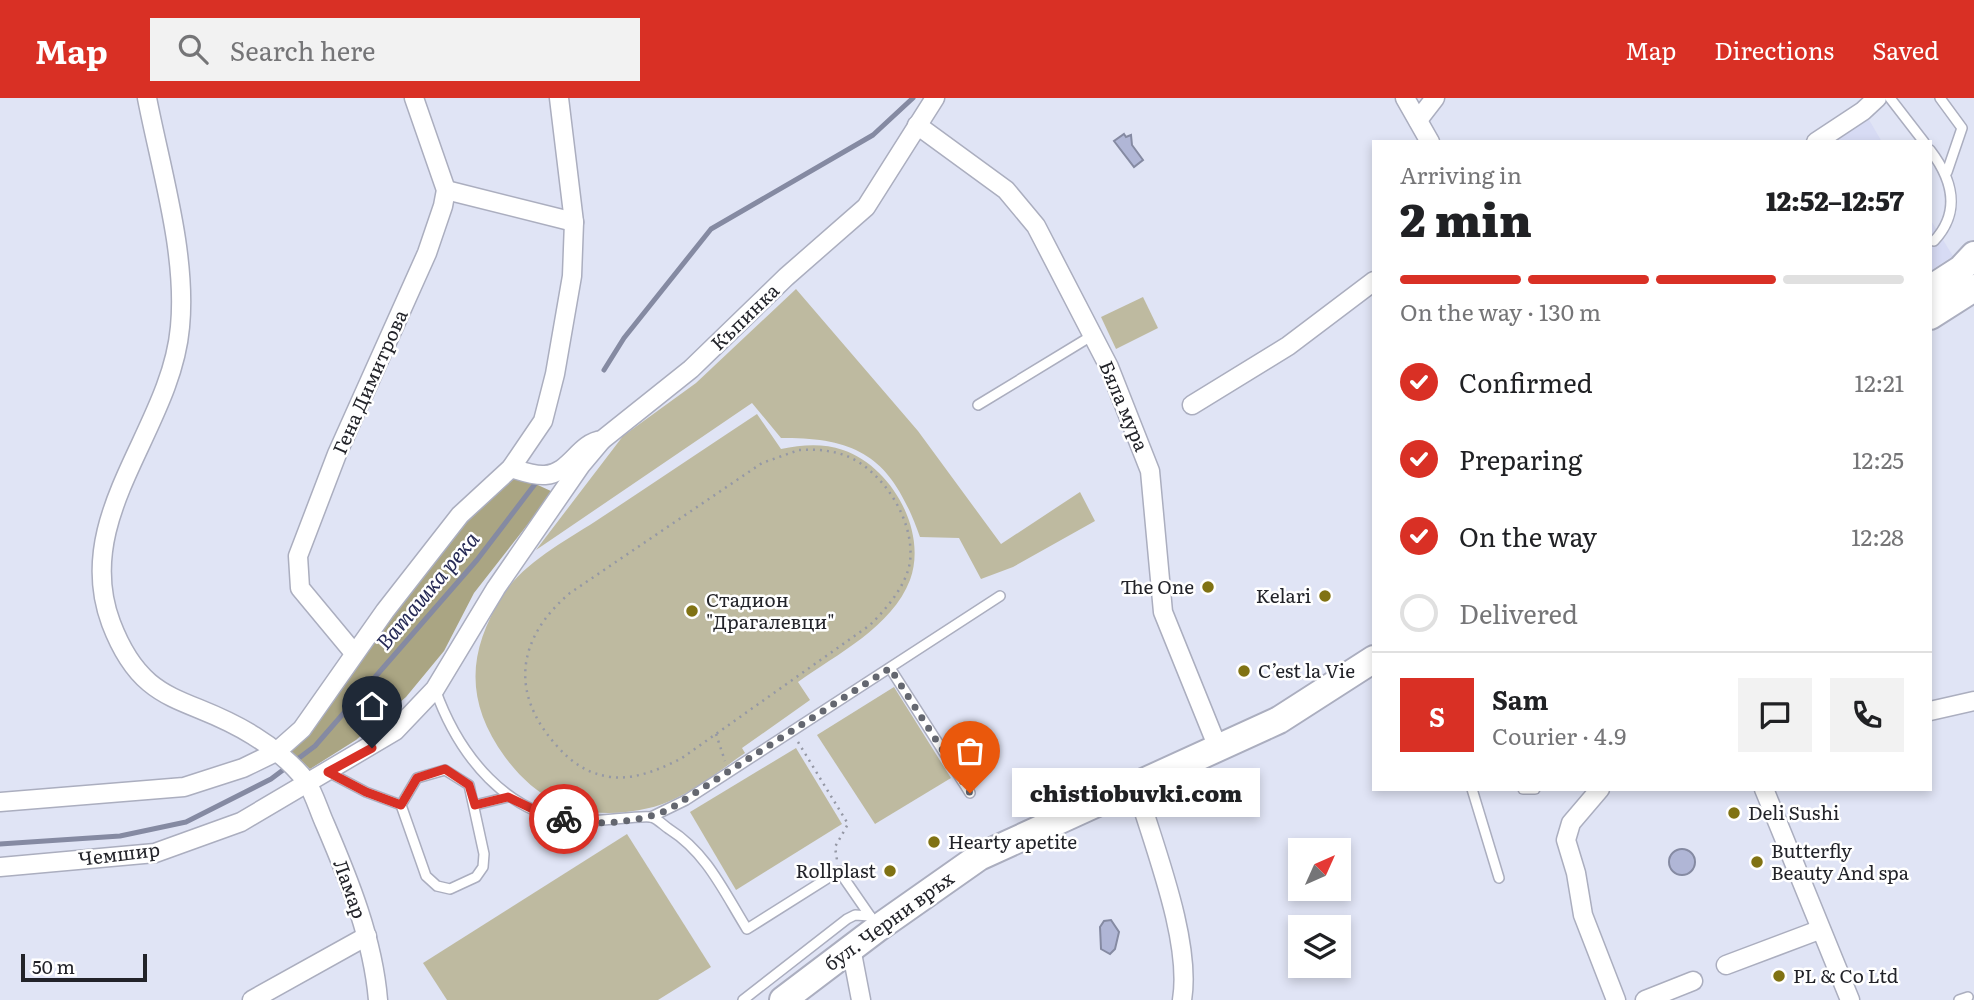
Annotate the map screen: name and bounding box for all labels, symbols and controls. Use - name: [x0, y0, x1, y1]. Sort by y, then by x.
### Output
- search box: [150, 18, 640, 81]
- text: Map: [35, 25, 108, 74]
- icon: search: [174, 30, 212, 68]
- text: Search here: [230, 30, 376, 69]
- text: Map: [1625, 32, 1676, 67]
- text: Directions: [1714, 32, 1834, 67]
- text: Saved: [1872, 32, 1939, 67]
- text: Arriving in: [1400, 157, 1522, 191]
- text: 12:52–12:57: [1766, 180, 1904, 219]
- text: 2 min: [1400, 183, 1532, 251]
- street label: Къпинка: [704, 276, 785, 356]
- text: On the way · 130 m: [1400, 294, 1601, 328]
- street label: Гена Димитрова: [325, 304, 414, 458]
- street label: Бяла мура: [1093, 356, 1157, 456]
- text: Confirmed: [1459, 362, 1593, 401]
- icon: check: [1400, 363, 1438, 401]
- text: 12:21: [1855, 365, 1904, 399]
- text: Preparing: [1459, 439, 1582, 478]
- icon: check: [1400, 440, 1438, 478]
- text: 12:25: [1852, 442, 1904, 476]
- text: On the way: [1459, 516, 1597, 555]
- icon: check: [1400, 517, 1438, 555]
- text: 12:28: [1851, 519, 1904, 553]
- water label: Ваташка река: [367, 523, 485, 655]
- place label: The One: [1120, 572, 1194, 600]
- marker: The One: [1200, 579, 1216, 595]
- place label: Kelari: [1256, 581, 1311, 609]
- place label: Стадион "Драгалевци": [706, 585, 834, 635]
- marker: Kelari: [1317, 588, 1333, 604]
- text: Delivered: [1459, 593, 1578, 632]
- marker: Стадион "Драгалевци": [684, 603, 700, 619]
- place label: C’est la Vie: [1258, 656, 1355, 684]
- marker: C’est la Vie: [1236, 663, 1252, 679]
- pin: [342, 676, 402, 748]
- button: chat: [1738, 678, 1812, 752]
- button: phone: [1830, 678, 1904, 752]
- text: Sam: [1492, 679, 1548, 718]
- icon: home: [353, 687, 391, 725]
- text: S: [1429, 696, 1445, 735]
- text: Courier · 4.9: [1492, 718, 1626, 752]
- pin: [940, 721, 1000, 793]
- icon: bag: [951, 732, 989, 770]
- callout: chistiobuvki.com: [1012, 768, 1260, 818]
- text: chistiobuvki.com: [1030, 775, 1242, 809]
- courier: [529, 784, 599, 854]
- place label: Deli Sushi: [1748, 798, 1839, 826]
- icon: bike: [545, 800, 583, 838]
- marker: Deli Sushi: [1726, 805, 1742, 821]
- place label: Hearty apetite: [948, 827, 1077, 855]
- street label: Чемшир: [76, 834, 161, 872]
- marker: Hearty apetite: [926, 834, 942, 850]
- place label: Butterfly Beauty And spa: [1771, 836, 1910, 886]
- north arrow: [1288, 838, 1351, 901]
- map controls: [1288, 838, 1351, 978]
- marker: Butterfly Beauty And spa: [1749, 854, 1765, 870]
- street label: Ламар: [327, 855, 375, 922]
- place label: Rollplast: [795, 856, 876, 884]
- street label: бул. Черни връх: [818, 863, 959, 977]
- marker: Rollplast: [882, 863, 898, 879]
- button: layers: [1288, 915, 1351, 978]
- scale bar: [21, 951, 147, 983]
- text: 50 m: [32, 952, 75, 980]
- place label: PL & Co Ltd: [1793, 961, 1899, 989]
- marker: PL & Co Ltd: [1771, 968, 1787, 984]

